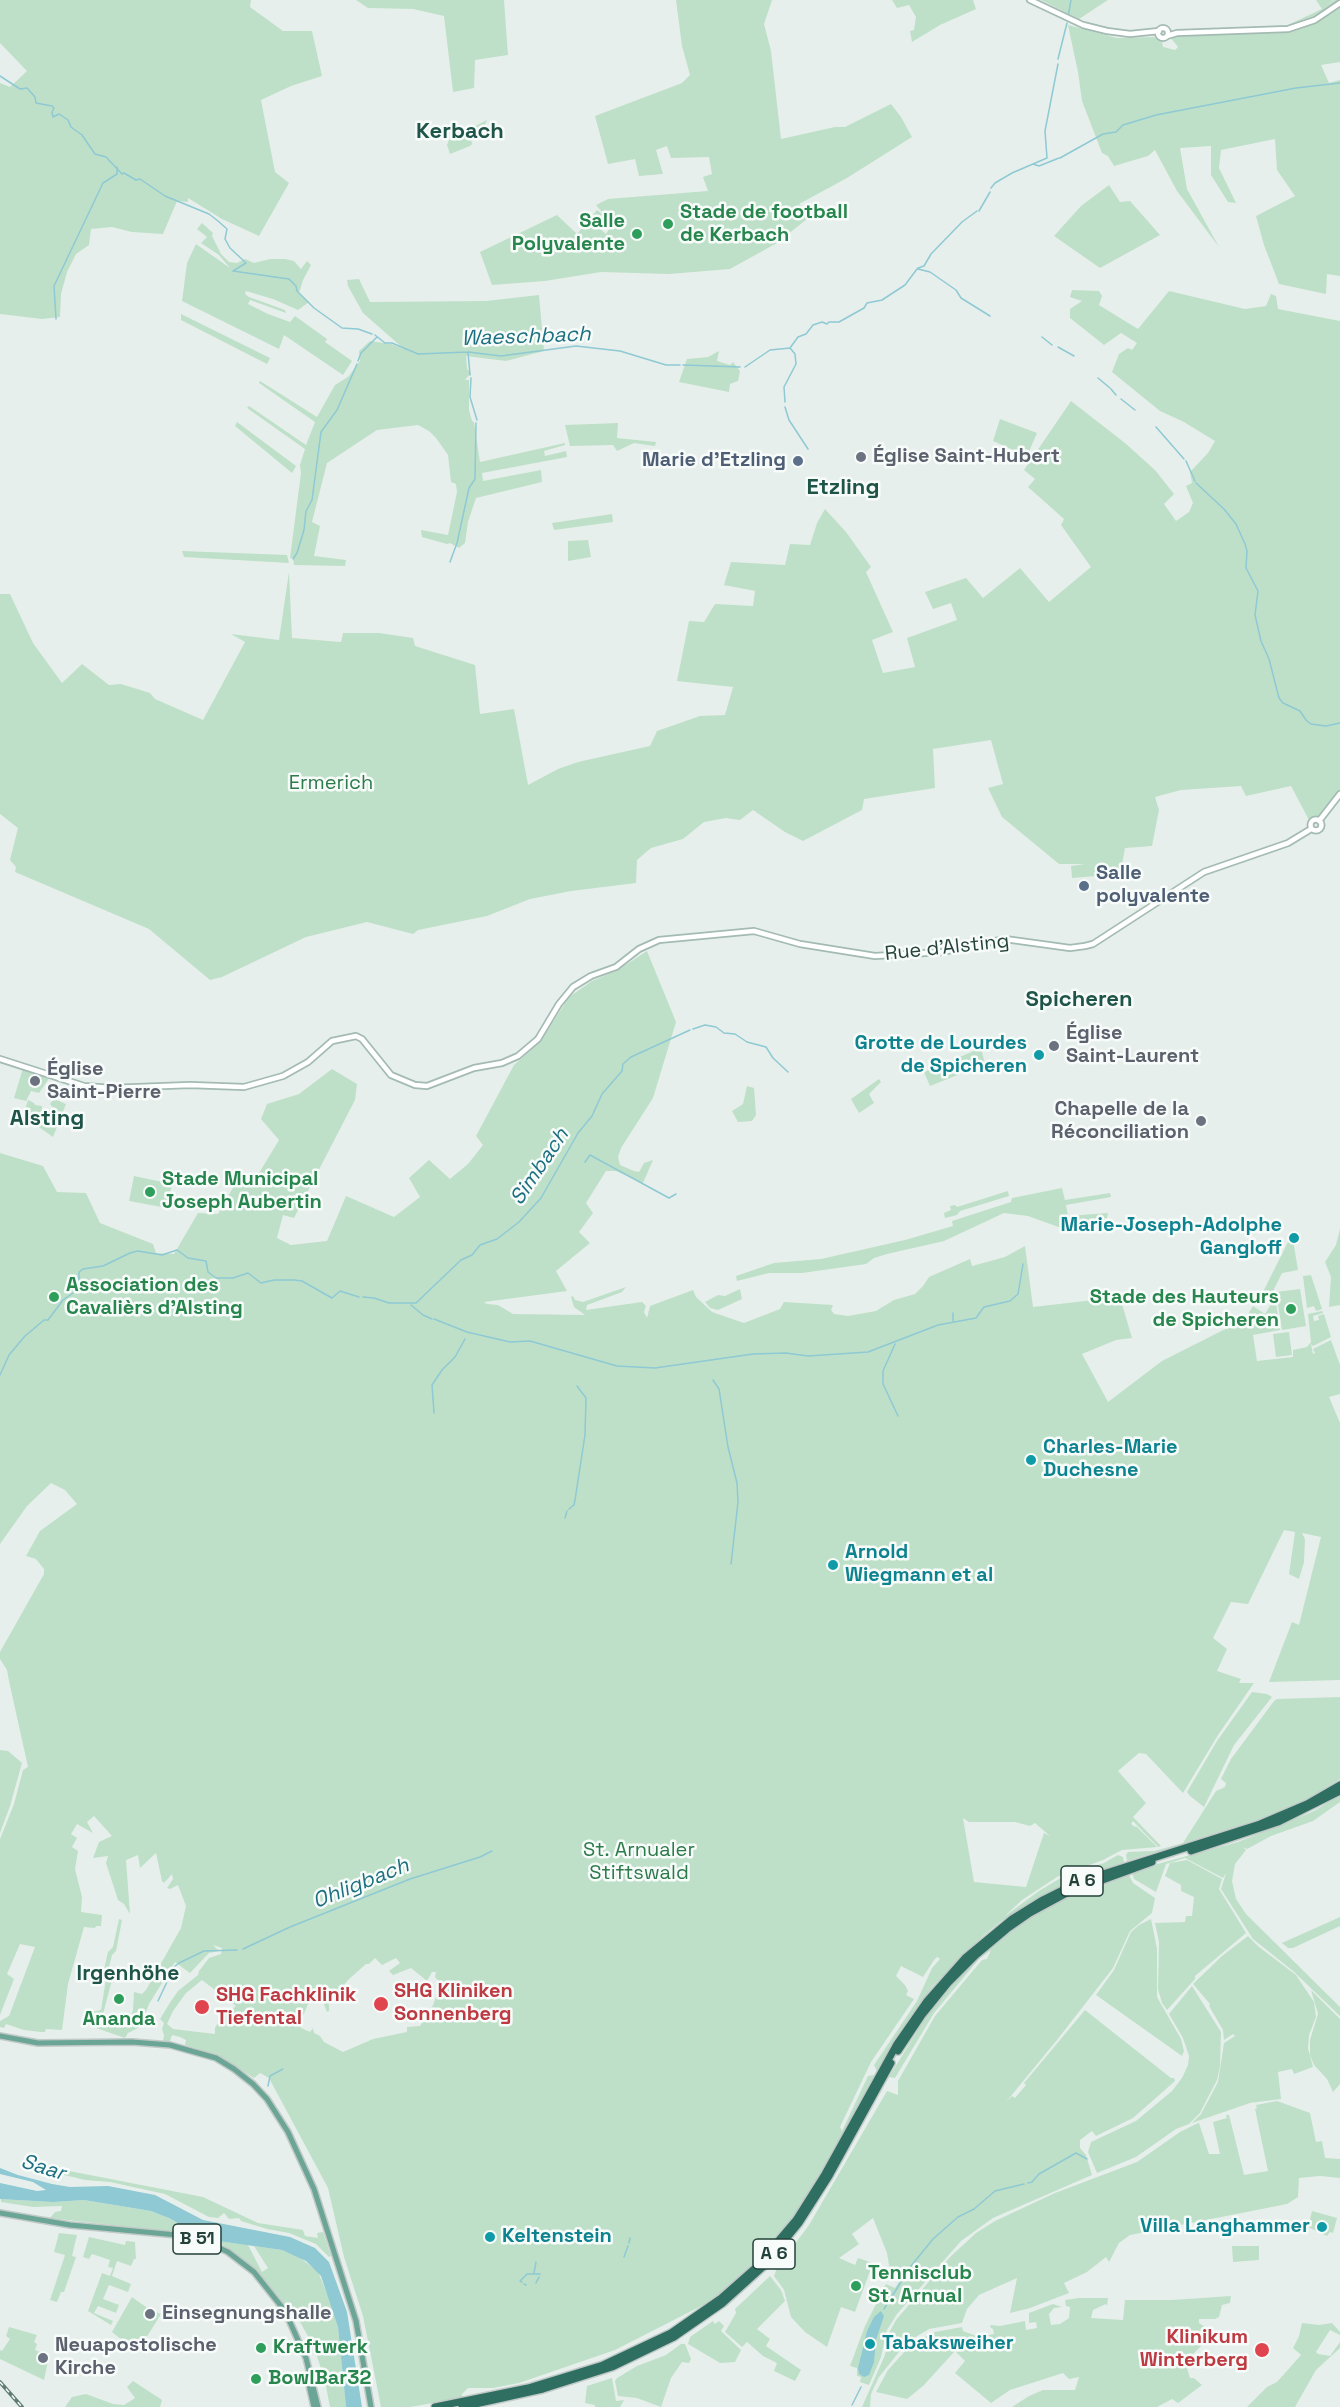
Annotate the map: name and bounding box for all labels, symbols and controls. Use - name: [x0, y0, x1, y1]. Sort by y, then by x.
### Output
- district label: Kerbach: [416, 119, 504, 145]
- place label: Stade de football de Kerbach: [680, 201, 848, 248]
- place label: Salle Polyvalente: [512, 210, 625, 257]
- marker: Stade de football de Kerbach: [661, 217, 675, 231]
- marker: Salle Polyvalente: [630, 227, 644, 241]
- water label: Waeschbach: [461, 322, 591, 352]
- place label: Église Saint-Hubert: [873, 445, 1060, 469]
- place label: Marie d'Etzling: [642, 449, 786, 473]
- marker: Église Saint-Hubert: [854, 450, 868, 464]
- marker: Marie d'Etzling: [791, 454, 805, 468]
- district label: Etzling: [807, 475, 879, 501]
- park label: Ermerich: [289, 772, 373, 796]
- place label: Salle polyvalente: [1096, 862, 1210, 909]
- marker: Salle polyvalente: [1077, 879, 1091, 893]
- street label: Rue d'Alsting: [884, 930, 1010, 966]
- district label: Spicheren: [1026, 987, 1132, 1013]
- place label: Église Saint-Laurent: [1066, 1022, 1199, 1069]
- place label: Grotte de Lourdes de Spicheren: [855, 1032, 1027, 1079]
- marker: Église Saint-Laurent: [1047, 1039, 1061, 1053]
- marker: Grotte de Lourdes de Spicheren: [1032, 1048, 1046, 1062]
- place label: Église Saint-Pierre: [47, 1058, 161, 1105]
- marker: Église Saint-Pierre: [28, 1074, 42, 1088]
- place label: Chapelle de la Réconciliation: [1051, 1098, 1189, 1145]
- district label: Alsting: [10, 1106, 84, 1132]
- marker: Chapelle de la Réconciliation: [1194, 1114, 1208, 1128]
- water label: Simbach: [505, 1124, 575, 1210]
- place label: Stade Municipal Joseph Aubertin: [162, 1168, 322, 1215]
- marker: Stade Municipal Joseph Aubertin: [143, 1185, 157, 1199]
- place label: Marie-Joseph-Adolphe Gangloff: [1061, 1214, 1282, 1261]
- marker: Marie-Joseph-Adolphe Gangloff: [1287, 1231, 1301, 1245]
- place label: Association des Cavalièrs d'Alsting: [66, 1274, 243, 1321]
- place label: Stade des Hauteurs de Spicheren: [1090, 1286, 1279, 1333]
- marker: Association des Cavalièrs d'Alsting: [47, 1290, 61, 1304]
- marker: Stade des Hauteurs de Spicheren: [1284, 1302, 1298, 1316]
- place label: Charles-Marie Duchesne: [1043, 1436, 1178, 1483]
- marker: Charles-Marie Duchesne: [1024, 1453, 1038, 1467]
- place label: Arnold Wiegmann et al: [845, 1541, 993, 1588]
- marker: Arnold Wiegmann et al: [826, 1558, 840, 1572]
- park label: St. Arnualer Stiftswald: [583, 1839, 695, 1886]
- water label: Ohligbach: [309, 1853, 413, 1915]
- road number: A 6: [1061, 1866, 1103, 1896]
- district label: Irgenhöhe: [77, 1961, 179, 1987]
- place label: SHG Kliniken Sonnenberg: [394, 1980, 513, 2027]
- place label: SHG Fachklinik Tiefental: [216, 1984, 356, 2031]
- marker: Ananda: [112, 1992, 126, 2006]
- marker: SHG Kliniken Sonnenberg: [372, 1995, 390, 2013]
- marker: SHG Fachklinik Tiefental: [193, 1998, 211, 2016]
- place label: Ananda: [82, 2008, 156, 2032]
- water label: Saar: [18, 2149, 68, 2187]
- place label: Villa Langhammer: [1140, 2215, 1310, 2239]
- marker: Villa Langhammer: [1315, 2220, 1329, 2234]
- road number: B 51: [173, 2224, 221, 2254]
- place label: Keltenstein: [502, 2225, 612, 2249]
- marker: Keltenstein: [483, 2230, 497, 2244]
- road number: A 6: [753, 2239, 795, 2269]
- place label: Tennisclub St. Arnual: [868, 2262, 972, 2309]
- marker: Tennisclub St. Arnual: [849, 2279, 863, 2293]
- place label: Einsegnungshalle: [162, 2302, 332, 2326]
- marker: Einsegnungshalle: [143, 2307, 157, 2321]
- place label: Klinikum Winterberg: [1140, 2326, 1248, 2373]
- place label: Tabaksweiher: [882, 2332, 1014, 2356]
- place label: Neuapostolische Kirche: [55, 2334, 217, 2381]
- place label: Kraftwerk: [273, 2336, 368, 2360]
- marker: Tabaksweiher: [863, 2337, 877, 2351]
- marker: Kraftwerk: [254, 2341, 268, 2355]
- marker: Klinikum Winterberg: [1253, 2341, 1271, 2359]
- marker: Neuapostolische Kirche: [36, 2351, 50, 2365]
- place label: BowlBar32: [268, 2367, 371, 2391]
- marker: BowlBar32: [249, 2372, 263, 2386]

